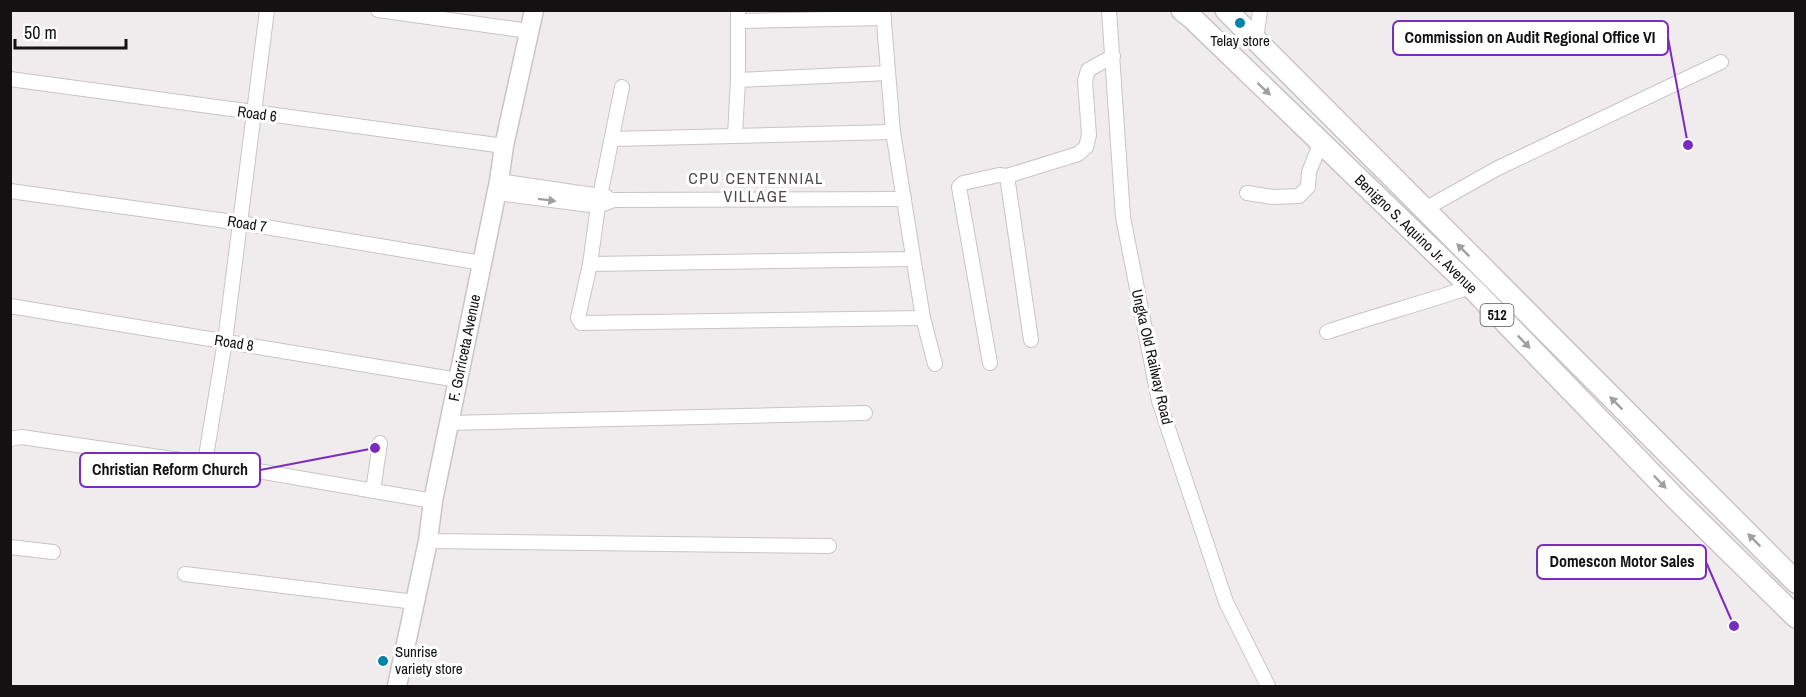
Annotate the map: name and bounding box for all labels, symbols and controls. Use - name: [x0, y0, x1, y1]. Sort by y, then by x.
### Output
- scale bar: [15, 12, 126, 50]
- marker: Telay store: [1233, 16, 1247, 30]
- text: 50 m: [24, 20, 57, 45]
- callout: Commission on Audit Regional Office VI: [1393, 21, 1668, 55]
- text: Commission on Audit Regional Office VI: [1404, 26, 1656, 48]
- place label: Telay store: [1210, 30, 1270, 51]
- one-way arrow: [1257, 81, 1271, 95]
- street label: Road 6: [236, 100, 278, 127]
- district label: CPU CENTENNIAL VILLAGE: [688, 167, 824, 207]
- street label: Benigno S. Aquino Jr. Avenue: [1350, 169, 1482, 298]
- one-way arrow: [538, 195, 557, 205]
- street label: Road 7: [226, 210, 268, 237]
- one-way arrow: [1457, 243, 1471, 257]
- street label: Ungka Old Railway Road: [1127, 287, 1178, 427]
- street label: F. Gorriceta Avenue: [443, 292, 485, 403]
- road number: 512: [1480, 304, 1514, 326]
- street label: Road 8: [213, 329, 255, 356]
- one-way arrow: [1516, 335, 1530, 349]
- one-way arrow: [1610, 396, 1624, 410]
- callout: Christian Reform Church: [80, 453, 260, 487]
- text: Christian Reform Church: [92, 458, 248, 480]
- one-way arrow: [1652, 475, 1666, 489]
- one-way arrow: [1748, 534, 1762, 548]
- callout: Domescon Motor Sales: [1537, 545, 1706, 579]
- text: Domescon Motor Sales: [1549, 550, 1695, 572]
- place label: Sunrise variety store: [395, 641, 463, 679]
- marker: Sunrise variety store: [376, 654, 390, 668]

